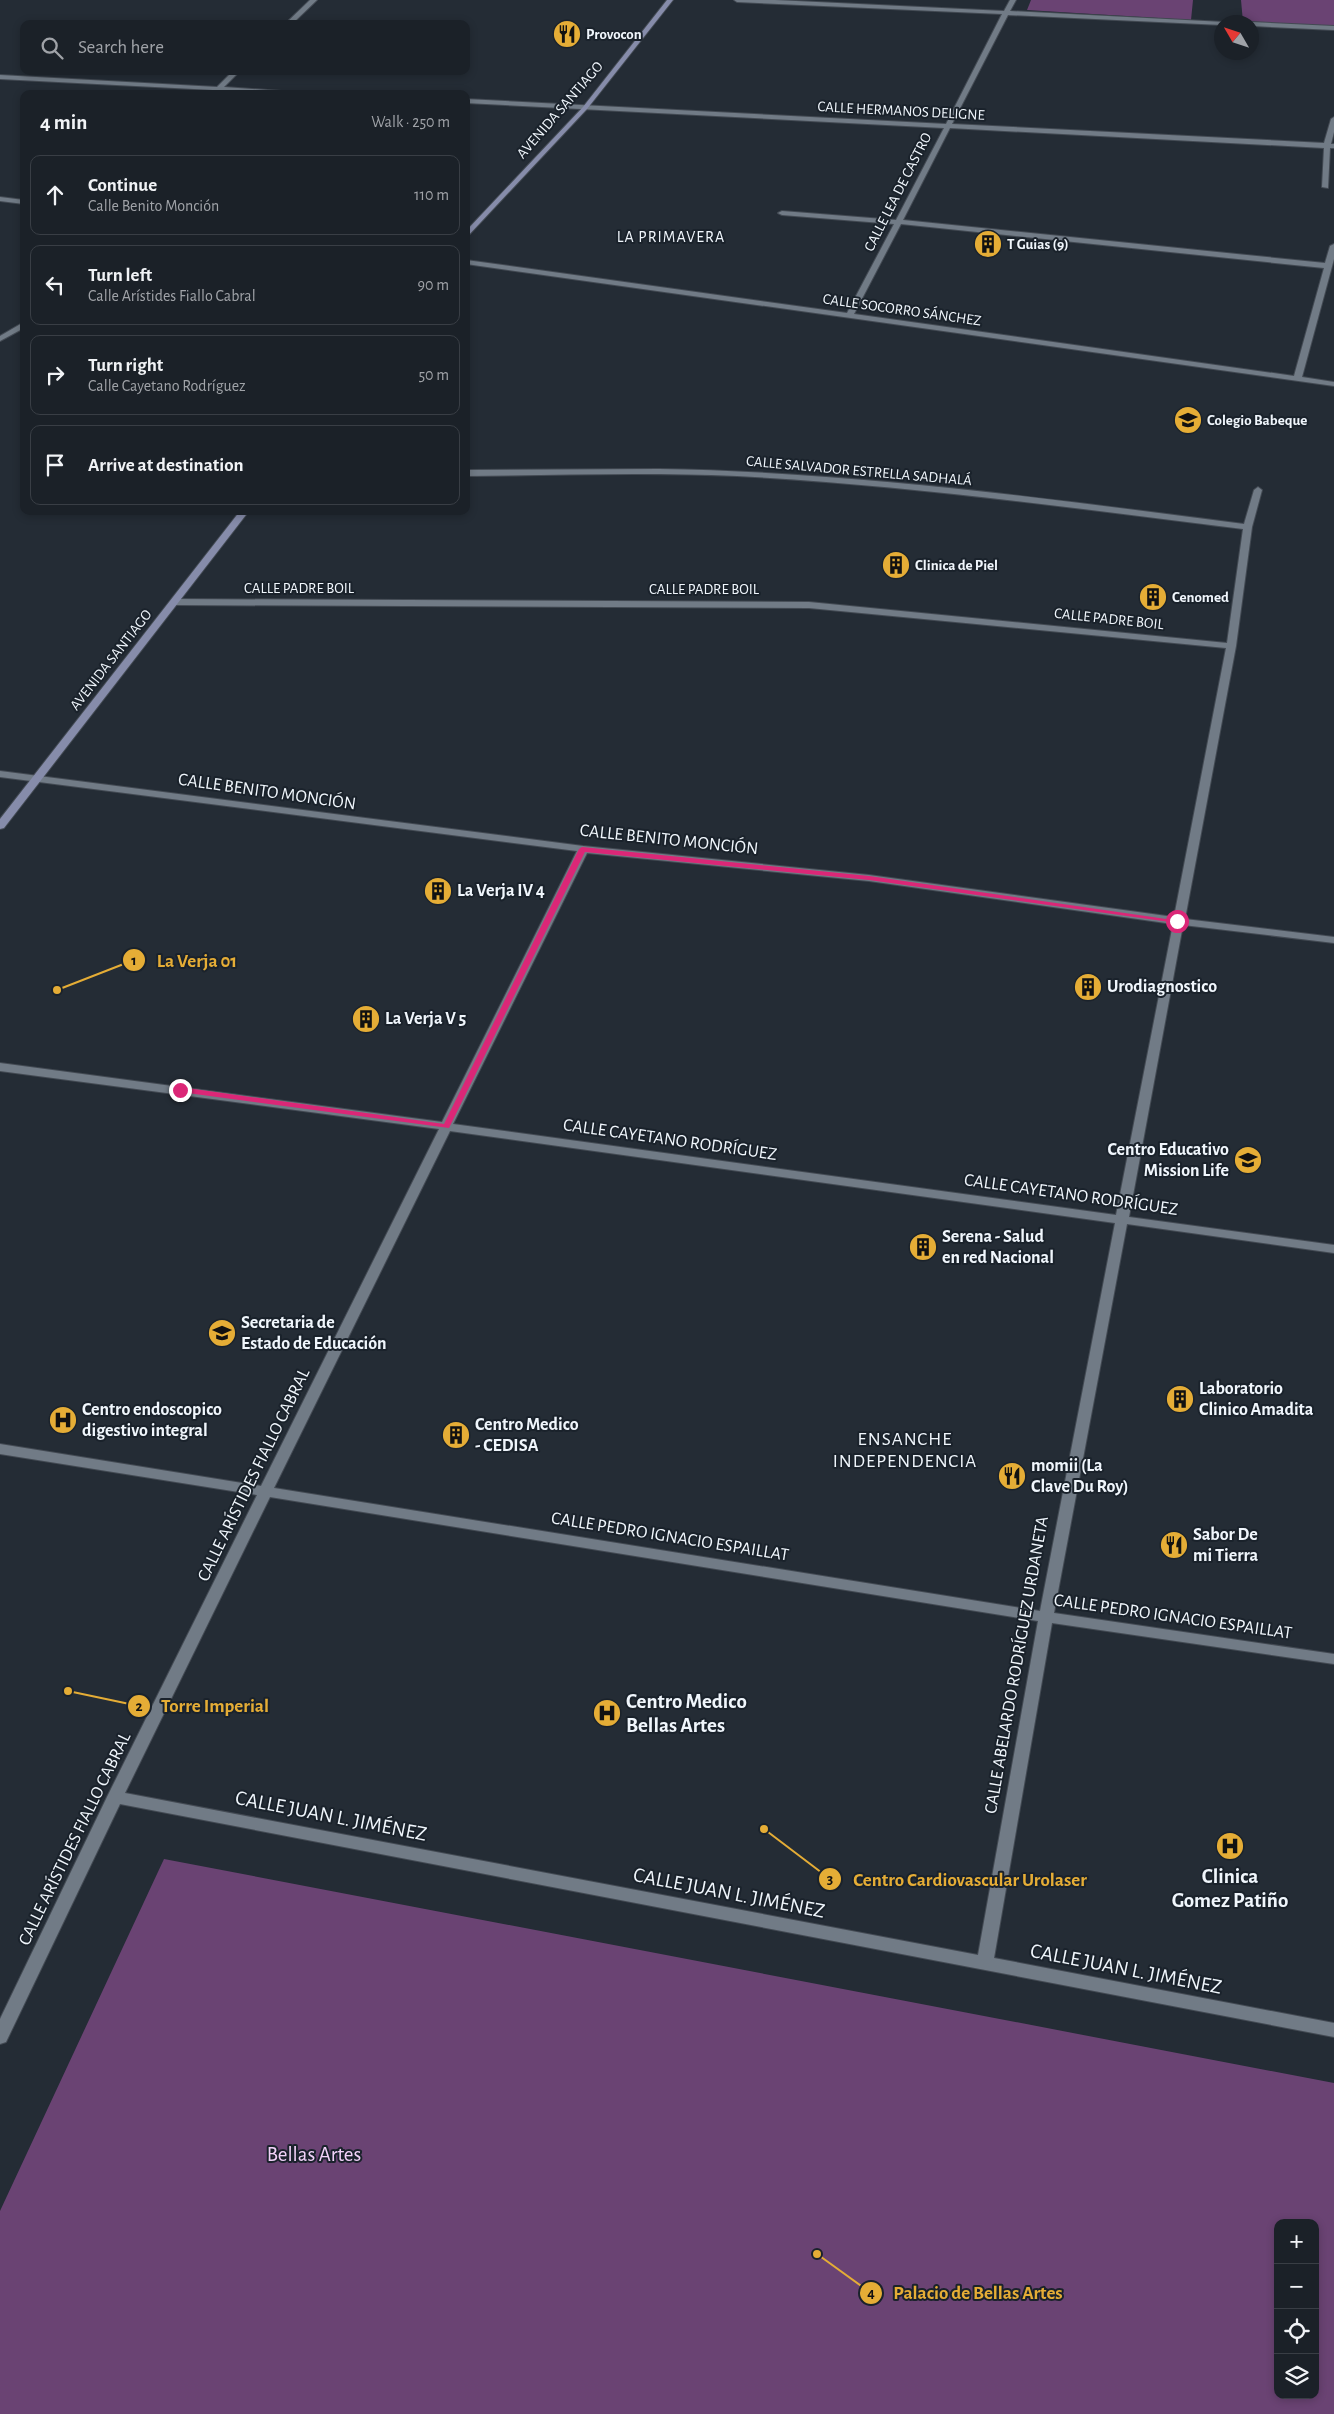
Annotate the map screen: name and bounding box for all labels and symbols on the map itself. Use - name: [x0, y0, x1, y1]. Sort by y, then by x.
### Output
- north arrow: [1214, 15, 1259, 60]
- restaurant icon: Provocon: [552, 19, 582, 49]
- place label: Provocon: [586, 27, 642, 42]
- street label: AVENIDA SANTIAGO: [514, 59, 606, 161]
- street label: CALLE HERMANOS DELIGNE: [817, 99, 985, 123]
- street label: CALLE LEA DE CASTRO: [862, 130, 934, 254]
- district label: LA PRIMAVERA: [617, 229, 725, 245]
- building icon: T Guias (9): [973, 229, 1003, 259]
- place label: T Guias (9): [1007, 237, 1069, 252]
- street label: CALLE SOCORRO SÁNCHEZ: [822, 289, 983, 329]
- school or university icon: Colegio Babeque: [1173, 405, 1203, 435]
- place label: Colegio Babeque: [1207, 413, 1307, 428]
- street label: CALLE SALVADOR ESTRELLA SADHALÁ: [745, 452, 973, 488]
- building icon: Clinica de Piel: [881, 550, 911, 580]
- place label: Clinica de Piel: [915, 558, 998, 573]
- street label: CALLE PADRE BOIL: [244, 581, 355, 596]
- street label: CALLE PADRE BOIL: [649, 582, 760, 597]
- building icon: Cenomed: [1138, 582, 1168, 612]
- place label: Cenomed: [1172, 590, 1229, 605]
- street label: CALLE PADRE BOIL: [1054, 606, 1165, 632]
- street label: AVENIDA SANTIAGO: [67, 607, 155, 713]
- street label: CALLE BENITO MONCIÓN: [177, 768, 357, 813]
- street label: CALLE BENITO MONCIÓN: [579, 819, 759, 858]
- building icon: La Verja IV 4: [423, 876, 453, 906]
- place label: La Verja IV 4: [457, 882, 545, 900]
- route start: [1166, 910, 1189, 933]
- callout: La Verja 01: [122, 943, 247, 977]
- text: La Verja 01: [157, 952, 237, 971]
- text: 1: [131, 953, 137, 968]
- building icon: Urodiagnostico: [1073, 972, 1103, 1002]
- place label: Urodiagnostico: [1107, 978, 1217, 996]
- building icon: La Verja V 5: [351, 1004, 381, 1034]
- place label: La Verja V 5: [385, 1010, 467, 1028]
- route end: [169, 1079, 192, 1102]
- street label: CALLE CAYETANO RODRÍGUEZ: [562, 1113, 778, 1164]
- place label: Centro Educativo Mission Life: [1107, 1141, 1229, 1180]
- school or university icon: Centro Educativo Mission Life: [1233, 1145, 1263, 1175]
- street label: CALLE CAYETANO RODRÍGUEZ: [963, 1168, 1179, 1219]
- place label: Serena - Salud en red Nacional: [942, 1228, 1054, 1267]
- building icon: Serena - Salud en red Nacional: [908, 1232, 938, 1262]
- place label: Secretaria de Estado de Educación: [241, 1314, 387, 1353]
- school or university icon: Secretaria de Estado de Educación: [207, 1318, 237, 1348]
- street label: CALLE ARÍSTIDES FIALLO CABRAL: [192, 1364, 314, 1584]
- place label: Laboratorio Clinico Amadita: [1199, 1380, 1314, 1419]
- building icon: Laboratorio Clinico Amadita: [1165, 1384, 1195, 1414]
- place label: Centro endoscopico digestivo integral: [82, 1401, 222, 1440]
- hospital icon: Centro endoscopico digestivo integral: [48, 1405, 78, 1435]
- place label: Centro Medico - CEDISA: [475, 1416, 579, 1455]
- building icon: Centro Medico - CEDISA: [441, 1420, 471, 1450]
- district label: ENSANCHE INDEPENDENCIA: [833, 1430, 977, 1471]
- place label: momii (La Clave Du Roy): [1031, 1457, 1129, 1496]
- restaurant icon: momii (La Clave Du Roy): [997, 1461, 1027, 1491]
- street label: CALLE PEDRO IGNACIO ESPAILLAT: [550, 1509, 790, 1565]
- street label: CALLE ABELARDO RODRÍGUEZ URDANETA: [979, 1514, 1052, 1815]
- place label: Sabor De mi Tierra: [1193, 1526, 1259, 1565]
- restaurant icon: Sabor De mi Tierra: [1159, 1530, 1189, 1560]
- street label: CALLE PEDRO IGNACIO ESPAILLAT: [1053, 1591, 1293, 1643]
- callout: Torre Imperial: [126, 1689, 279, 1723]
- place label: Centro Medico Bellas Artes: [626, 1691, 747, 1736]
- text: Torre Imperial: [161, 1697, 269, 1716]
- hospital icon: Centro Medico Bellas Artes: [592, 1698, 622, 1728]
- text: 2: [135, 1699, 143, 1714]
- street label: CALLE ARÍSTIDES FIALLO CABRAL: [13, 1728, 135, 1948]
- street label: CALLE JUAN L. JIMÉNEZ: [233, 1785, 429, 1845]
- hospital icon: Clinica Gomez Patiño: [1215, 1831, 1245, 1861]
- street label: CALLE JUAN L. JIMÉNEZ: [631, 1862, 827, 1922]
- callout: Centro Cardiovascular Urolaser: [818, 1862, 1097, 1896]
- place label: Clinica Gomez Patiño: [1172, 1866, 1288, 1911]
- text: Centro Cardiovascular Urolaser: [853, 1871, 1087, 1890]
- text: 3: [827, 1872, 833, 1887]
- street label: CALLE JUAN L. JIMÉNEZ: [1028, 1938, 1224, 1998]
- park label: Bellas Artes: [267, 2144, 361, 2165]
- callout: Palacio de Bellas Artes: [859, 2276, 1073, 2310]
- text: Palacio de Bellas Artes: [893, 2284, 1063, 2303]
- text: 4: [867, 2286, 875, 2301]

